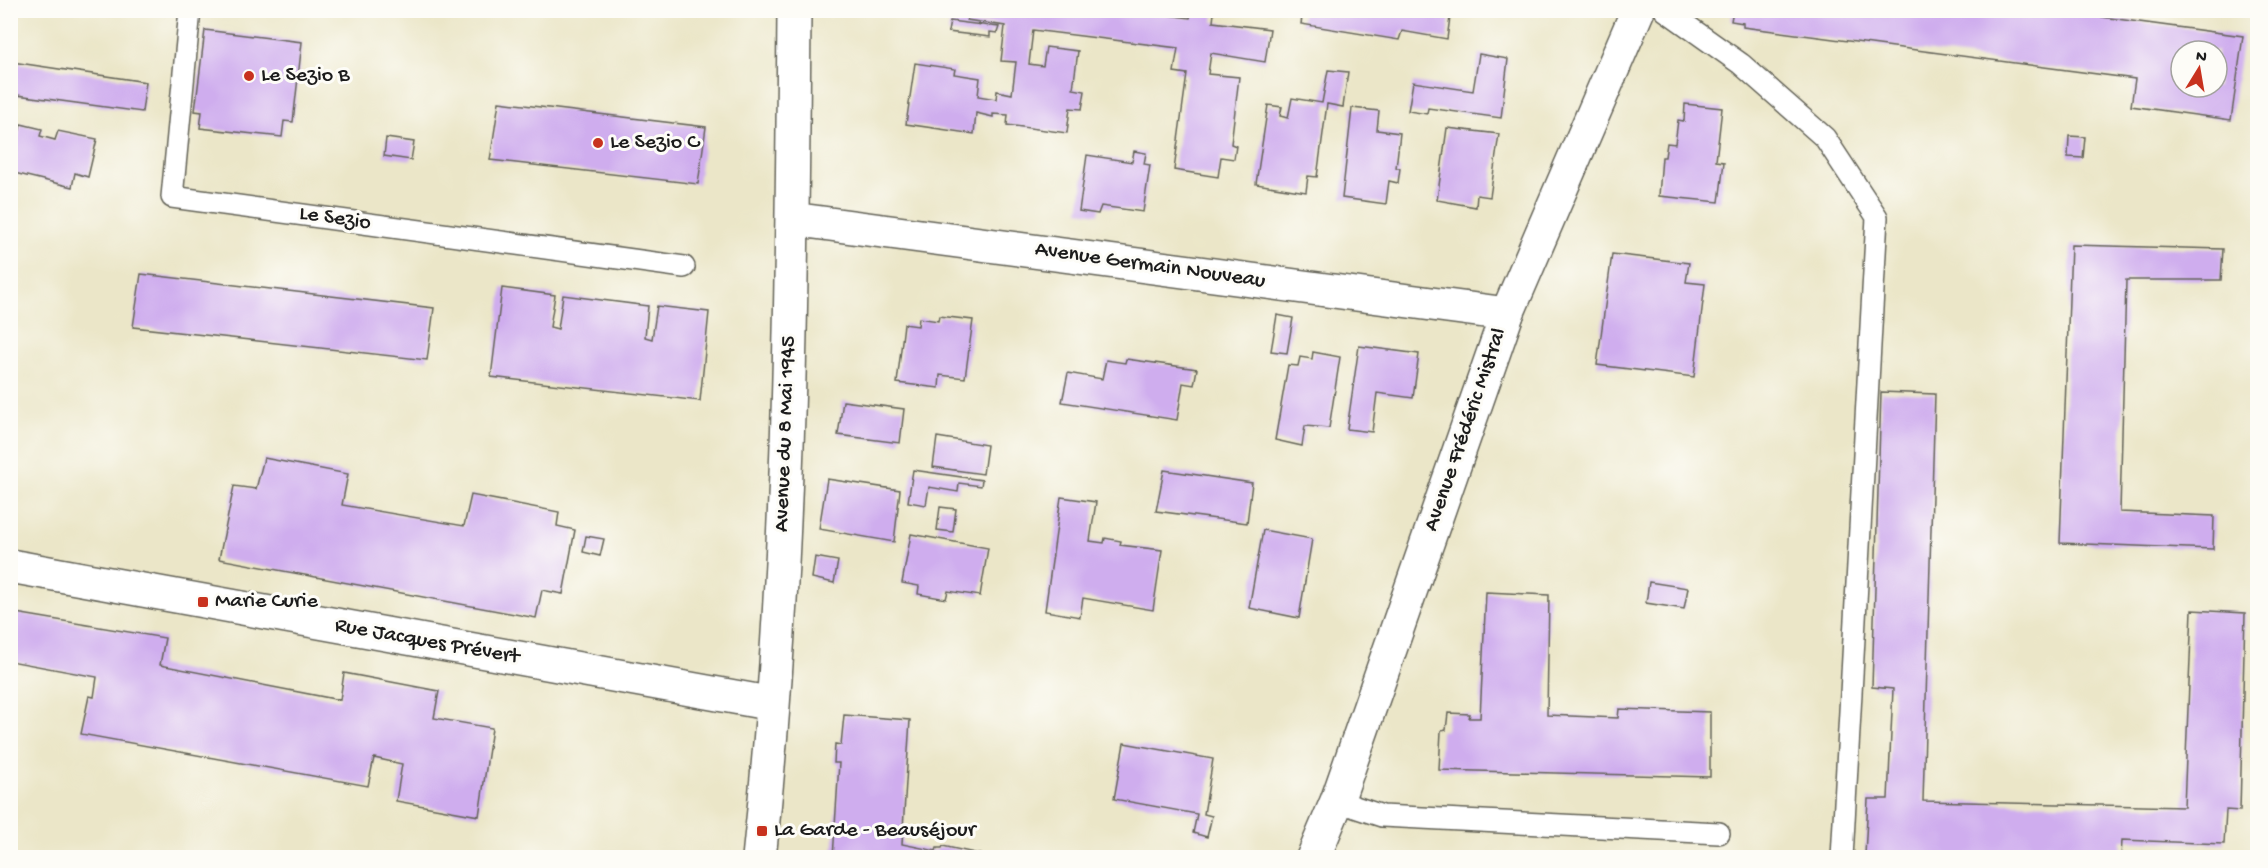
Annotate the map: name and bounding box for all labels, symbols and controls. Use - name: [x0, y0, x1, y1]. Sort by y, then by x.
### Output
- north arrow: [2169, 39, 2229, 99]
- text: N: [2194, 47, 2209, 68]
- place label: Le Sezio B: [261, 63, 350, 89]
- marker: Le Sezio B: [242, 69, 256, 83]
- place label: Le Sezio C: [610, 130, 701, 156]
- marker: Le Sezio C: [591, 136, 605, 150]
- street label: Le Sezio: [298, 201, 372, 237]
- street label: Avenue Germain Nouveau: [1033, 237, 1267, 295]
- street label: Avenue Frédéric Mistral: [1419, 325, 1513, 535]
- street label: Avenue du 8 Mai 1945: [770, 335, 802, 533]
- place label: Marie Curie: [215, 589, 318, 615]
- marker: Marie Curie: [196, 595, 210, 609]
- street label: Rue Jacques Prévert: [333, 613, 523, 671]
- place label: La Garde - Beauséjour: [774, 818, 978, 844]
- marker: La Garde - Beauséjour: [755, 824, 769, 838]

